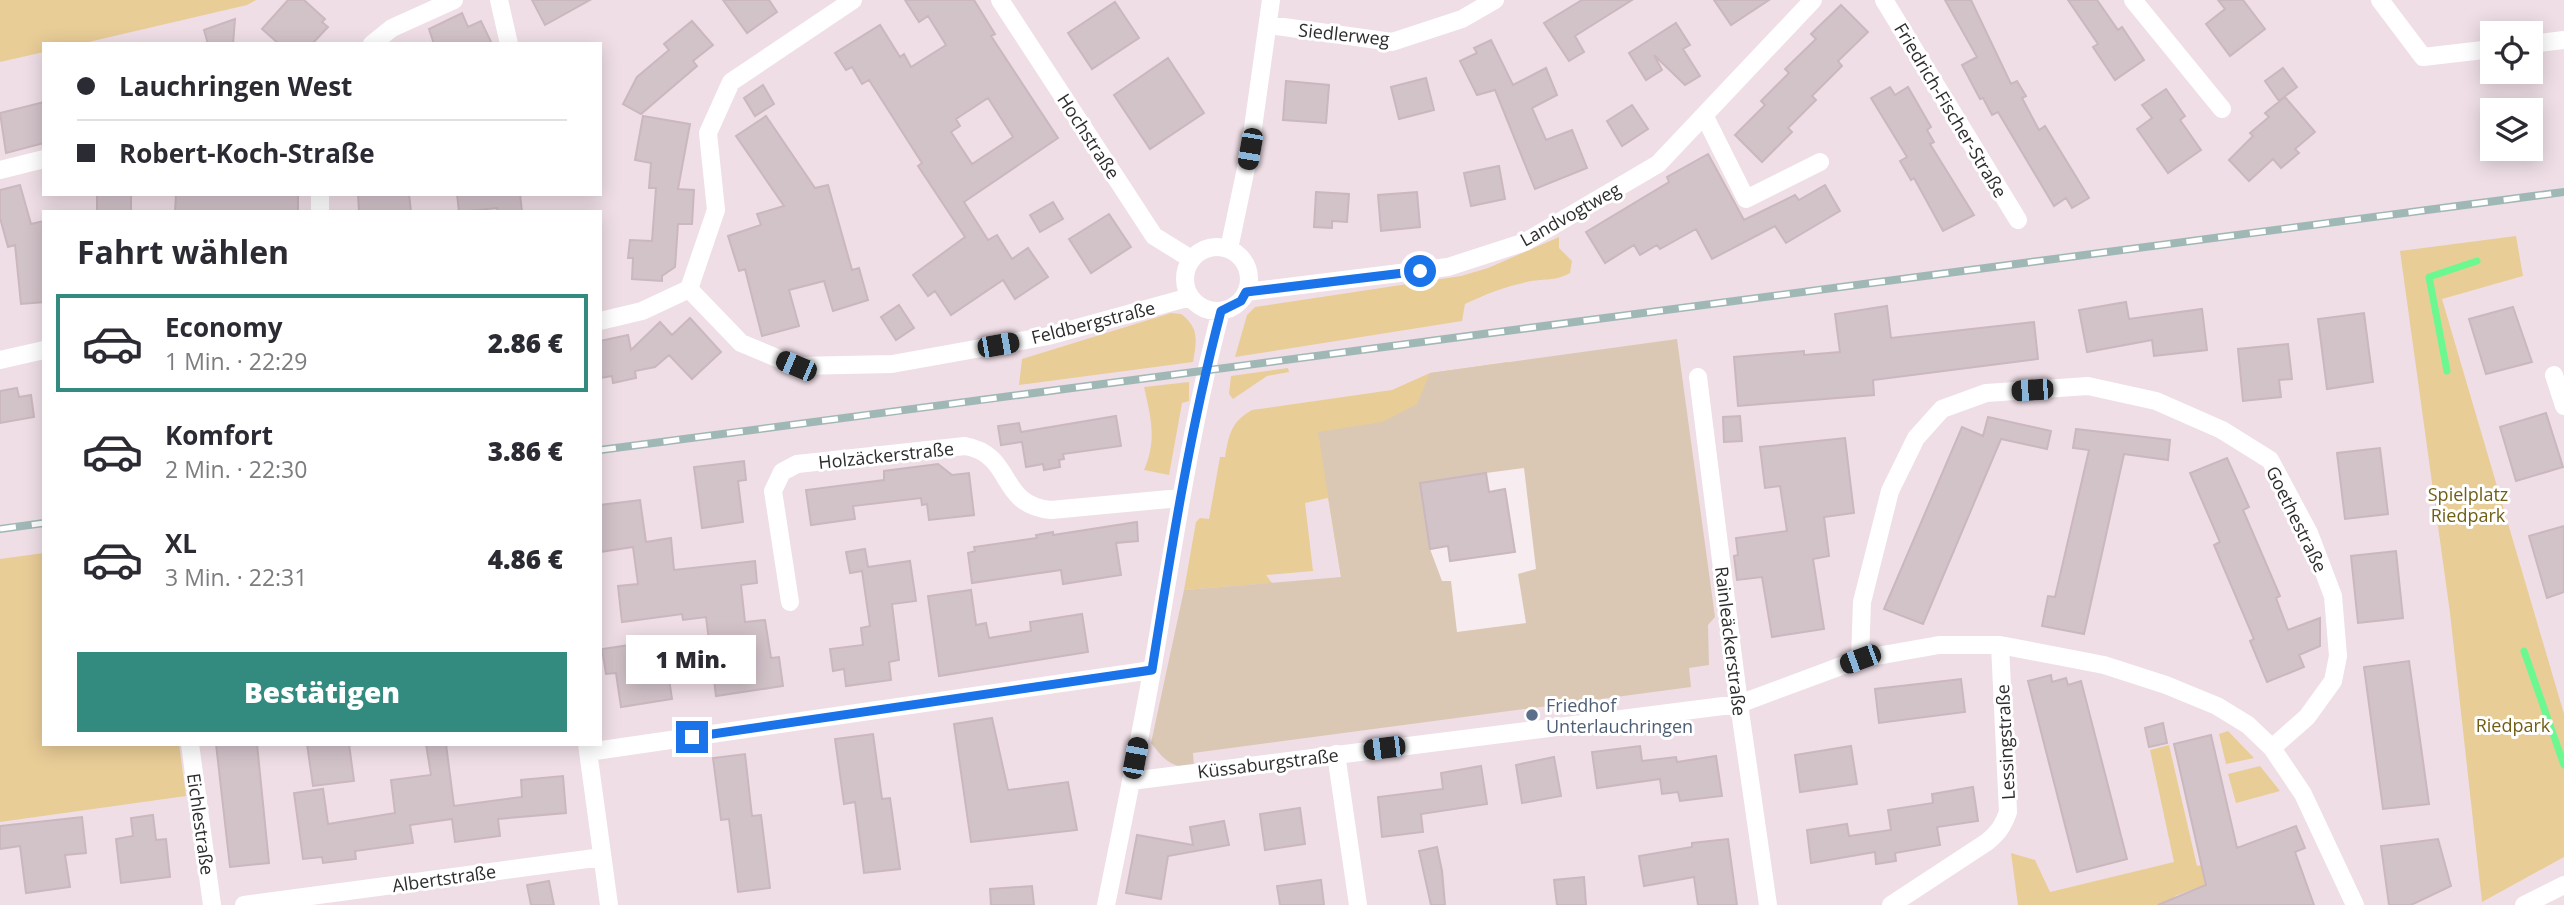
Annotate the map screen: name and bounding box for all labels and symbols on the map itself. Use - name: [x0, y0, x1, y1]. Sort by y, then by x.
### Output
- street label: Siedlerweg: [1297, 17, 1391, 51]
- street label: Friedrich-Fischer-Straße: [1889, 18, 2013, 202]
- street label: Hochstraße: [1052, 89, 1126, 183]
- car: [1237, 126, 1264, 172]
- street label: Landvogtweg: [1516, 176, 1625, 251]
- route start: [1404, 255, 1436, 287]
- street label: Feldbergstraße: [1029, 295, 1157, 349]
- car: [976, 331, 1021, 359]
- car: [773, 348, 820, 384]
- car: [2011, 378, 2054, 402]
- street label: Holzäckerstraße: [817, 436, 955, 474]
- street label: Goethestraße: [2261, 462, 2333, 576]
- park label: Spielplatz Riedpark: [2428, 482, 2508, 527]
- street label: Rainleäckerstraße: [1710, 565, 1752, 717]
- callout: 1 Min.: [627, 636, 757, 684]
- car: [1837, 642, 1884, 676]
- street label: Lessingstraße: [1990, 684, 2020, 800]
- place label: Friedhof Unterlauchringen: [1546, 693, 1693, 738]
- marker: Friedhof Unterlauchringen: [1524, 707, 1540, 723]
- park label: Riedpark: [2476, 713, 2551, 737]
- route end: [676, 721, 708, 753]
- car: [1121, 735, 1150, 781]
- car: [1362, 735, 1407, 761]
- street label: Küssaburgstraße: [1196, 742, 1340, 784]
- street label: Eichlestraße: [182, 772, 220, 876]
- street label: Albertstraße: [391, 859, 497, 897]

